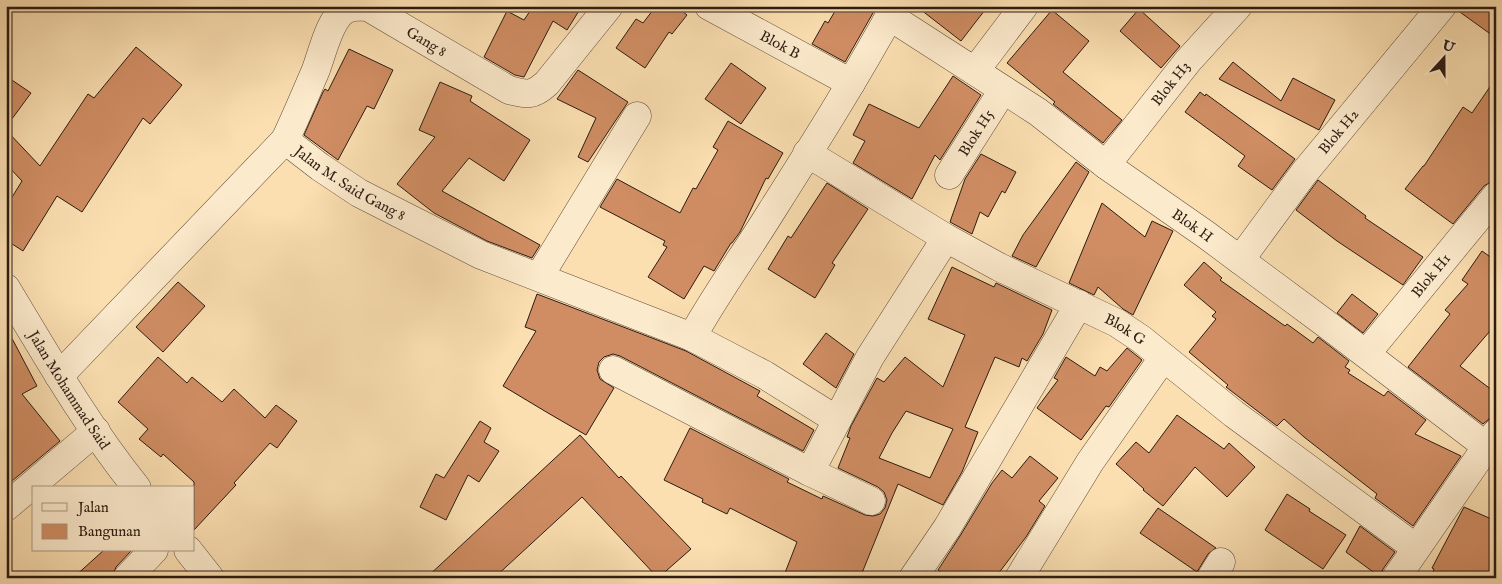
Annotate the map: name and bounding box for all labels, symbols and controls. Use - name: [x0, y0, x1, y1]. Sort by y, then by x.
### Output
- street label: Gang 8: [403, 22, 450, 61]
- street label: Blok B: [757, 26, 804, 63]
- north arrow: [1420, 32, 1470, 82]
- text: U: [1439, 36, 1458, 58]
- street label: Blok H3: [1147, 57, 1194, 110]
- street label: Blok H5: [954, 105, 998, 160]
- street label: Blok H2: [1314, 105, 1363, 158]
- street label: Jalan M. Said Gang 8: [289, 140, 409, 225]
- street label: Blok H: [1168, 204, 1217, 246]
- street label: Blok H1: [1407, 249, 1455, 301]
- street label: Blok G: [1102, 309, 1150, 349]
- street label: Jalan Mohammad Said: [23, 325, 115, 454]
- legend: [32, 486, 195, 552]
- text: Jalan: [76, 498, 109, 517]
- text: Bangunan: [78, 522, 141, 541]

